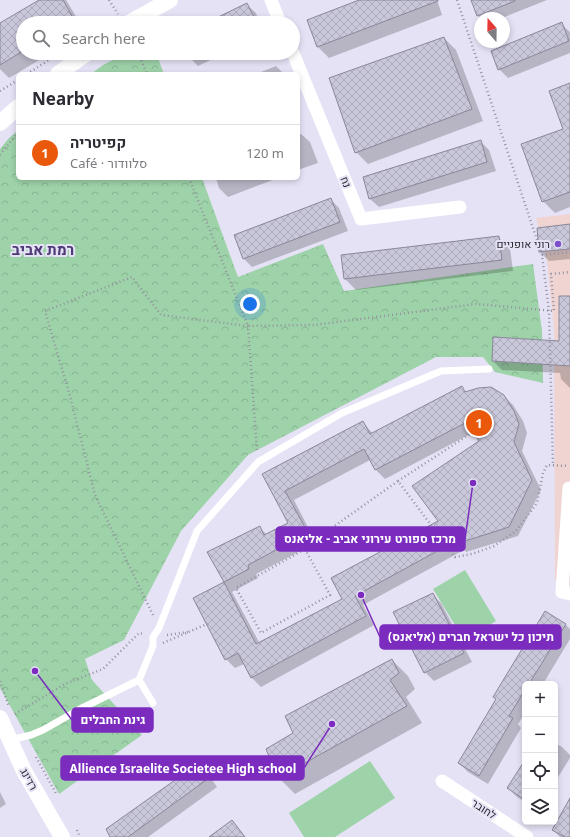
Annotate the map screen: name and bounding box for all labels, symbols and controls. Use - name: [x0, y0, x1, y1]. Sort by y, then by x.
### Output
- north arrow: [474, 12, 510, 48]
- search box: [16, 16, 300, 60]
- icon: search: [30, 27, 52, 49]
- text: Search here: [62, 28, 145, 48]
- text: Nearby: [32, 87, 94, 110]
- text: קפיטריה: [70, 132, 126, 152]
- text: 1: [41, 144, 49, 162]
- text: 120 m: [246, 144, 284, 162]
- text: Café · סלוודור: [70, 154, 147, 172]
- street label: נח: [338, 174, 355, 190]
- place label: רוני אופניים: [496, 236, 550, 251]
- district label: רמת אביב: [12, 239, 74, 259]
- marker: רוני אופניים: [553, 239, 563, 249]
- your location: [240, 294, 260, 314]
- pin: 1: [466, 408, 492, 438]
- callout: מרכז ספורט עירוני אביב - אליאנס: [276, 527, 465, 551]
- text: מרכז ספורט עירוני אביב - אליאנס: [284, 530, 456, 547]
- callout: תיכון כל ישראל חברים (אליאנס): [380, 625, 561, 649]
- text: תיכון כל ישראל חברים (אליאנס): [388, 628, 554, 645]
- map controls: [522, 681, 558, 825]
- button: +: [522, 681, 558, 717]
- callout: גינת החבלים: [72, 708, 153, 732]
- text: גינת החבלים: [81, 711, 145, 728]
- button: −: [522, 717, 558, 753]
- button: locate: [522, 753, 558, 789]
- callout: Allience Israelite Societee High school: [61, 756, 304, 780]
- text: Allience Israelite Societee High school: [70, 760, 296, 777]
- street label: רדינג: [17, 765, 41, 792]
- button: layers: [522, 789, 558, 825]
- street label: לחובר: [469, 795, 500, 822]

